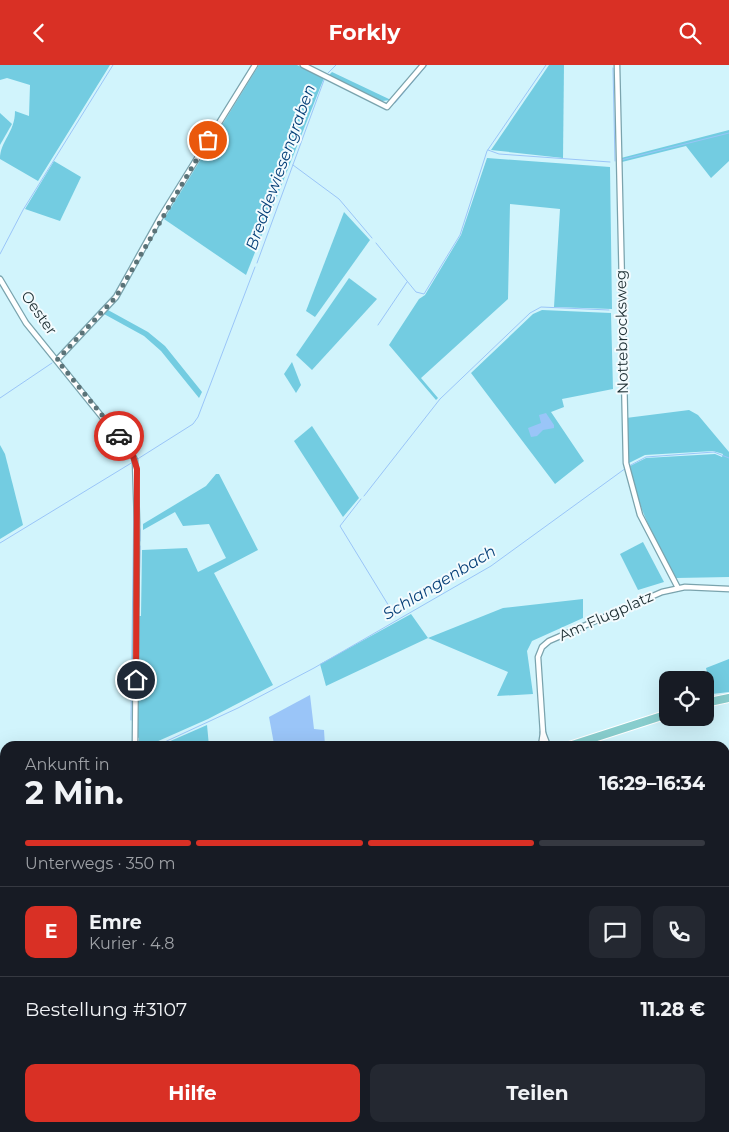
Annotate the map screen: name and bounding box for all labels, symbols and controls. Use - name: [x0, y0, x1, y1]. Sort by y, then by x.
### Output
- icon: back: [25, 19, 53, 47]
- text: Forkly: [329, 19, 400, 46]
- icon: search: [676, 19, 704, 47]
- water label: Breddewiesengraben: [242, 82, 319, 253]
- pin: [187, 119, 229, 161]
- icon: bag: [194, 126, 222, 154]
- street label: Nottebrocksweg: [611, 270, 632, 394]
- street label: Oester: [17, 287, 61, 339]
- courier: [94, 411, 144, 461]
- icon: car: [105, 422, 133, 450]
- water label: Schlangenbach: [379, 541, 499, 624]
- street label: Am Flugplatz: [556, 586, 656, 645]
- pin: [115, 659, 157, 701]
- icon: home: [122, 666, 150, 694]
- map controls: [659, 671, 714, 726]
- button: locate: [659, 671, 714, 726]
- text: Ankunft in: [25, 755, 110, 774]
- text: 16:29–16:34: [599, 772, 705, 795]
- text: 2 Min.: [25, 773, 124, 812]
- text: Unterwegs · 350 m: [25, 854, 175, 873]
- button: chat: [589, 906, 641, 958]
- button: phone: [653, 906, 705, 958]
- text: Emre: [89, 911, 142, 934]
- text: E: [45, 920, 57, 943]
- text: Kurier · 4.8: [89, 934, 175, 953]
- text: Bestellung #3107: [25, 998, 187, 1021]
- text: 11.28 €: [640, 998, 705, 1021]
- button: Hilfe: [25, 1064, 360, 1122]
- button: Teilen: [370, 1064, 705, 1122]

